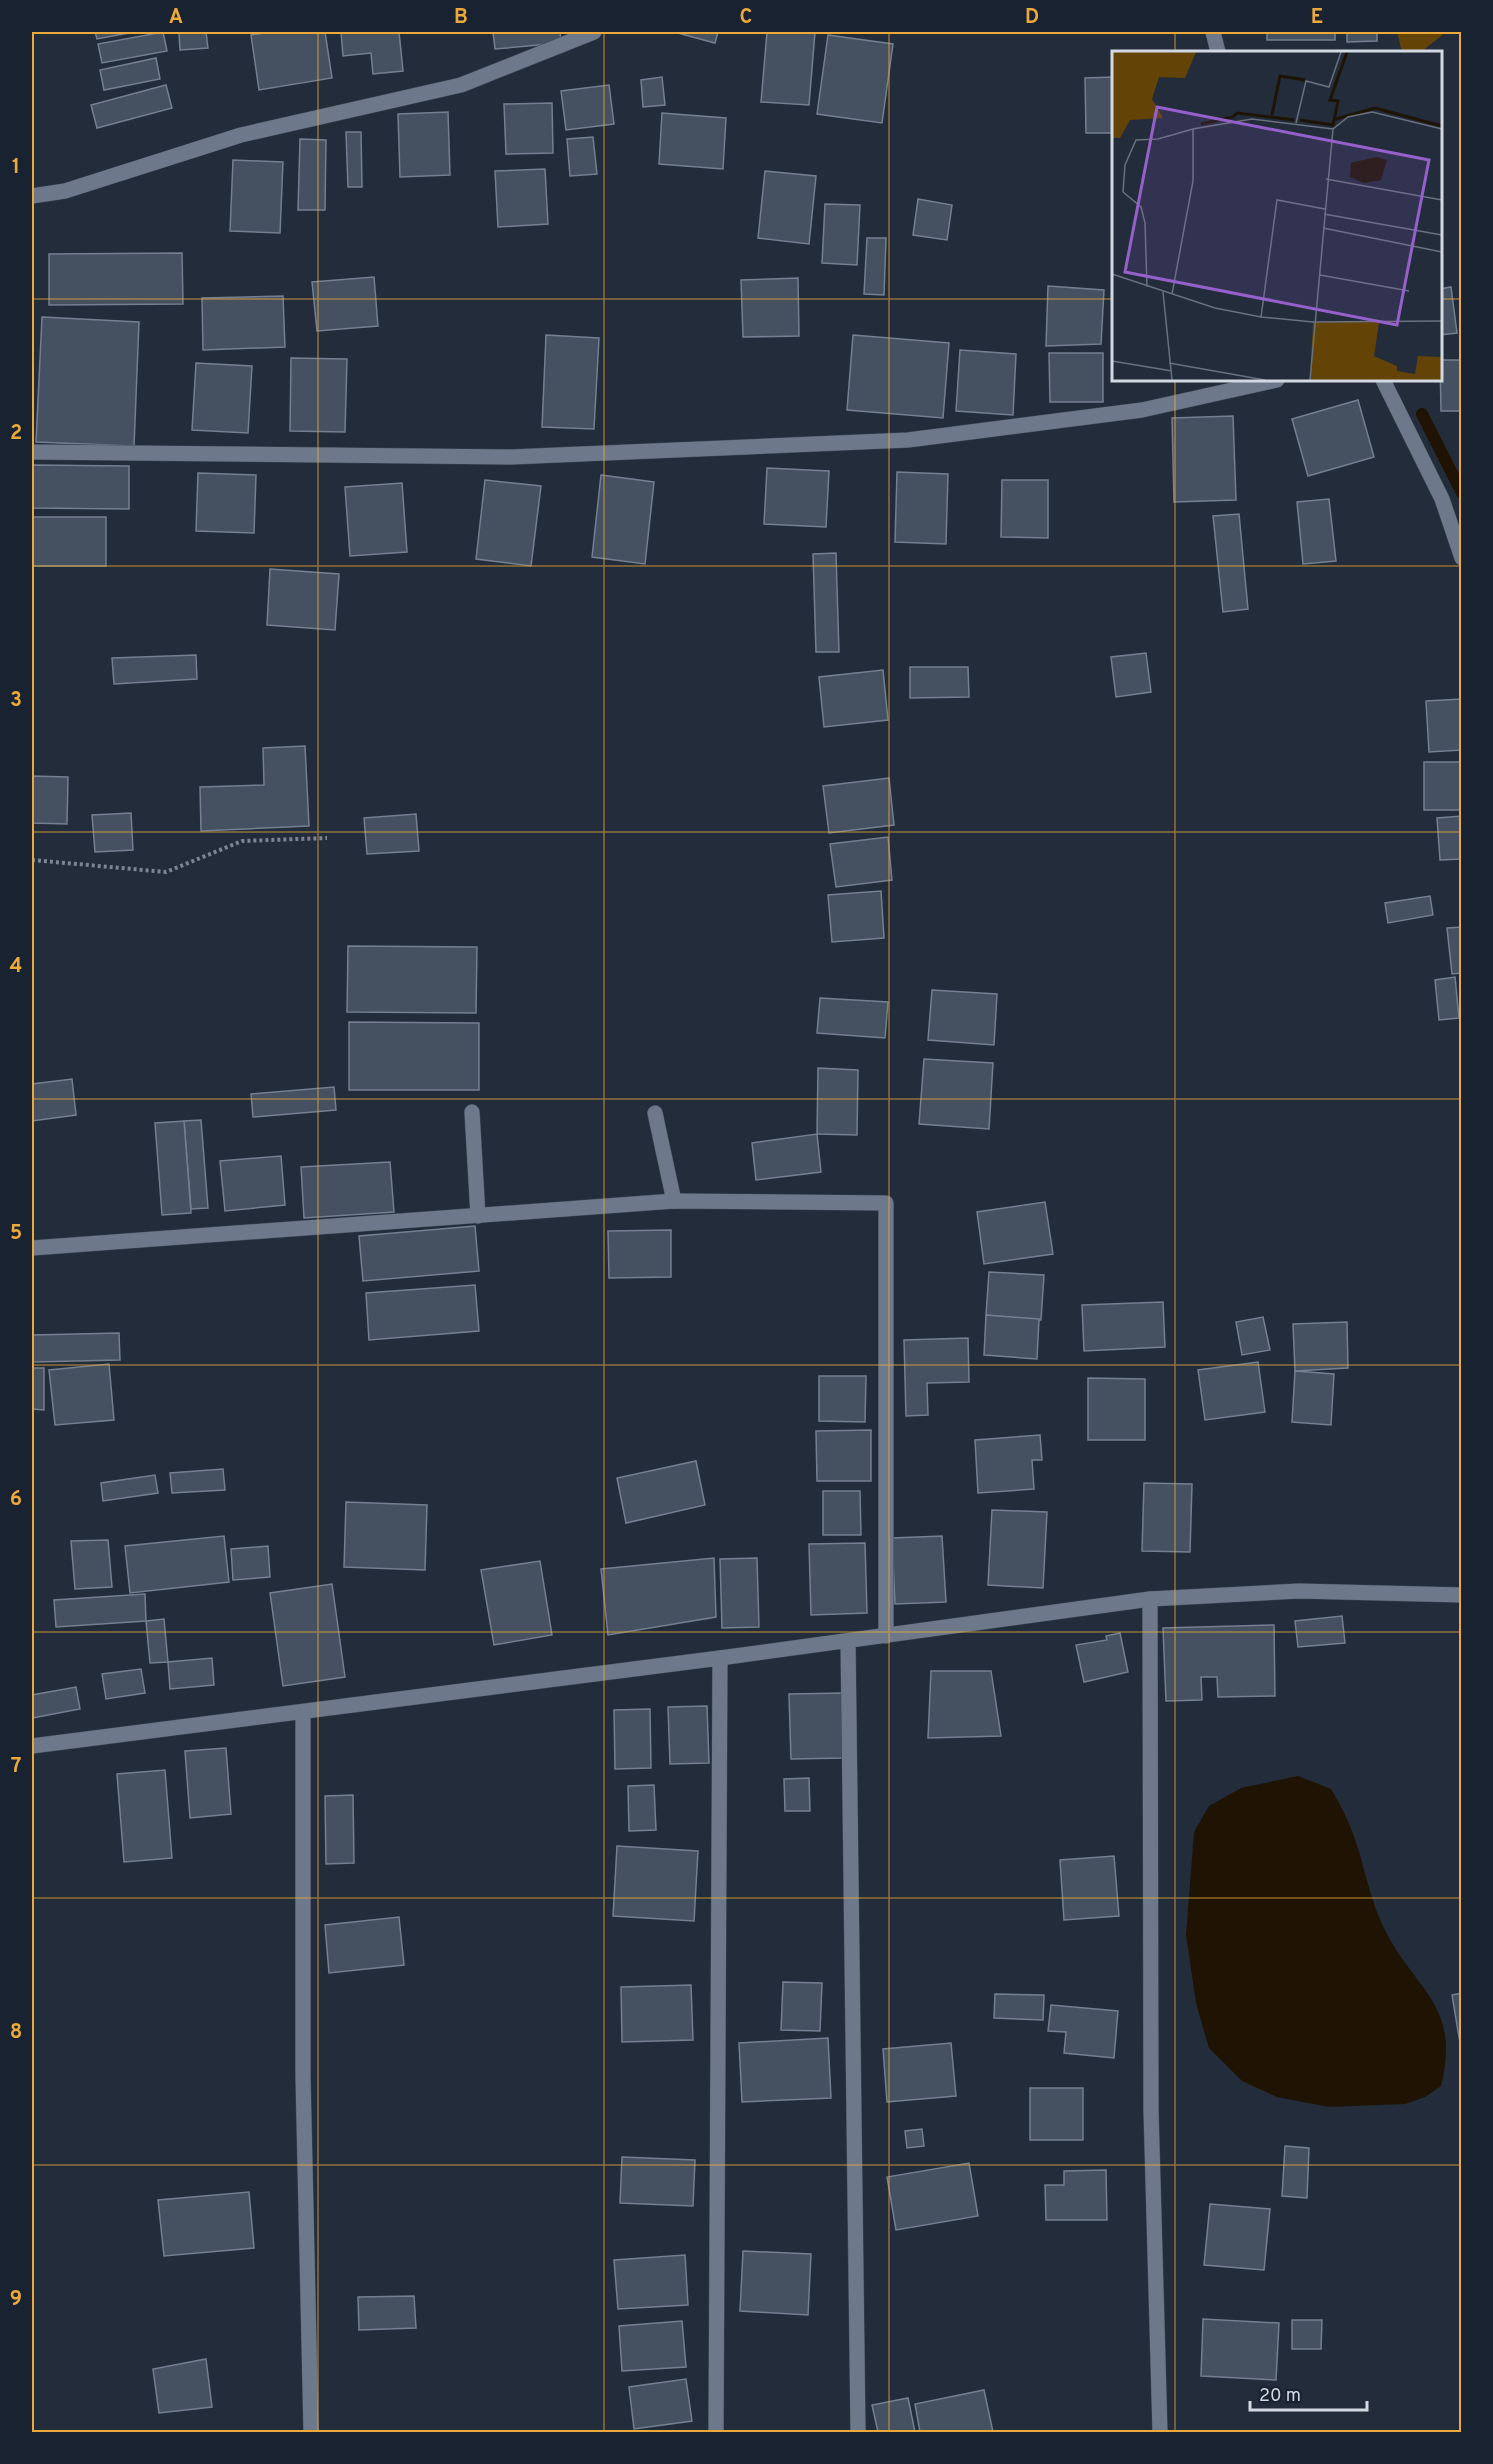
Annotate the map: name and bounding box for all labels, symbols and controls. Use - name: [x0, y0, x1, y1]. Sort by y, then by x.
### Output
- text: A: [169, 5, 183, 31]
- text: B: [454, 5, 468, 31]
- text: C: [740, 5, 752, 31]
- text: D: [1025, 5, 1039, 31]
- text: E: [1311, 5, 1323, 31]
- inset map: [1112, 51, 1442, 381]
- text: 1: [12, 155, 20, 181]
- text: 2: [10, 421, 22, 447]
- text: 3: [10, 688, 22, 714]
- text: 4: [10, 954, 22, 980]
- text: 5: [10, 1221, 22, 1247]
- text: 6: [10, 1487, 22, 1513]
- text: 7: [11, 1754, 21, 1780]
- text: 8: [10, 2020, 22, 2046]
- text: 9: [10, 2287, 22, 2313]
- scale bar: [1250, 2374, 1367, 2412]
- text: 20 m: [1259, 2385, 1301, 2408]

